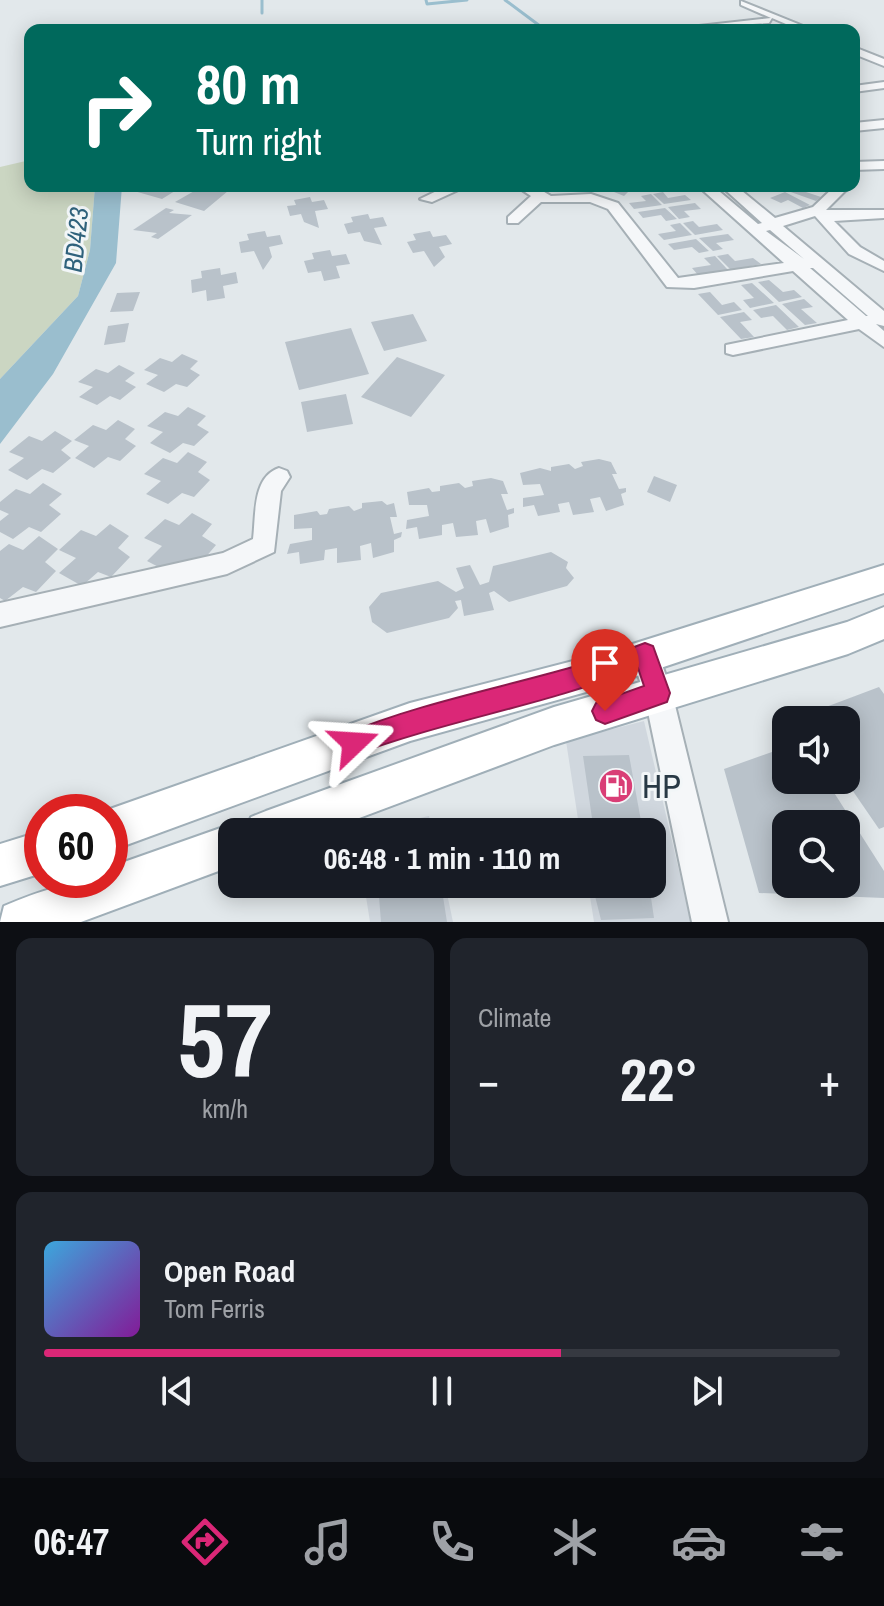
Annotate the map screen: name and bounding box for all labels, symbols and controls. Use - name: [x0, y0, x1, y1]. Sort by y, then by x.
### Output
- text: 80 m: [196, 46, 301, 121]
- icon: right: [64, 56, 168, 160]
- text: Turn right: [196, 118, 321, 166]
- water label: BD423: [55, 206, 96, 274]
- pin: [571, 629, 639, 711]
- icon: arrive: [583, 641, 627, 685]
- position arrow: [312, 701, 396, 785]
- map controls: [772, 706, 860, 898]
- button: sound: [772, 706, 860, 794]
- place label: HP: [642, 763, 681, 809]
- fuel station icon: HP: [597, 767, 635, 805]
- speed limit sign: 60: [24, 794, 128, 898]
- button: search: [772, 810, 860, 898]
- text: 06:48 · 1 min · 110 m: [324, 838, 560, 878]
- text: 57: [178, 969, 272, 1109]
- text: Climate: [478, 1000, 551, 1035]
- text: 22°: [620, 1039, 698, 1120]
- text: −: [478, 1050, 499, 1110]
- text: +: [819, 1050, 840, 1110]
- text: km/h: [202, 1091, 248, 1126]
- text: Open Road: [164, 1251, 295, 1291]
- text: Tom Ferris: [164, 1291, 265, 1326]
- icon: previous: [155, 1369, 199, 1413]
- icon: pause: [420, 1369, 464, 1413]
- icon: next: [685, 1369, 729, 1413]
- icon: directions: [177, 1514, 233, 1570]
- icon: music: [300, 1514, 356, 1570]
- icon: phone: [424, 1514, 480, 1570]
- icon: climate: [547, 1514, 603, 1570]
- icon: car: [671, 1514, 727, 1570]
- icon: filters: [794, 1514, 850, 1570]
- text: 06:47: [34, 1518, 109, 1566]

